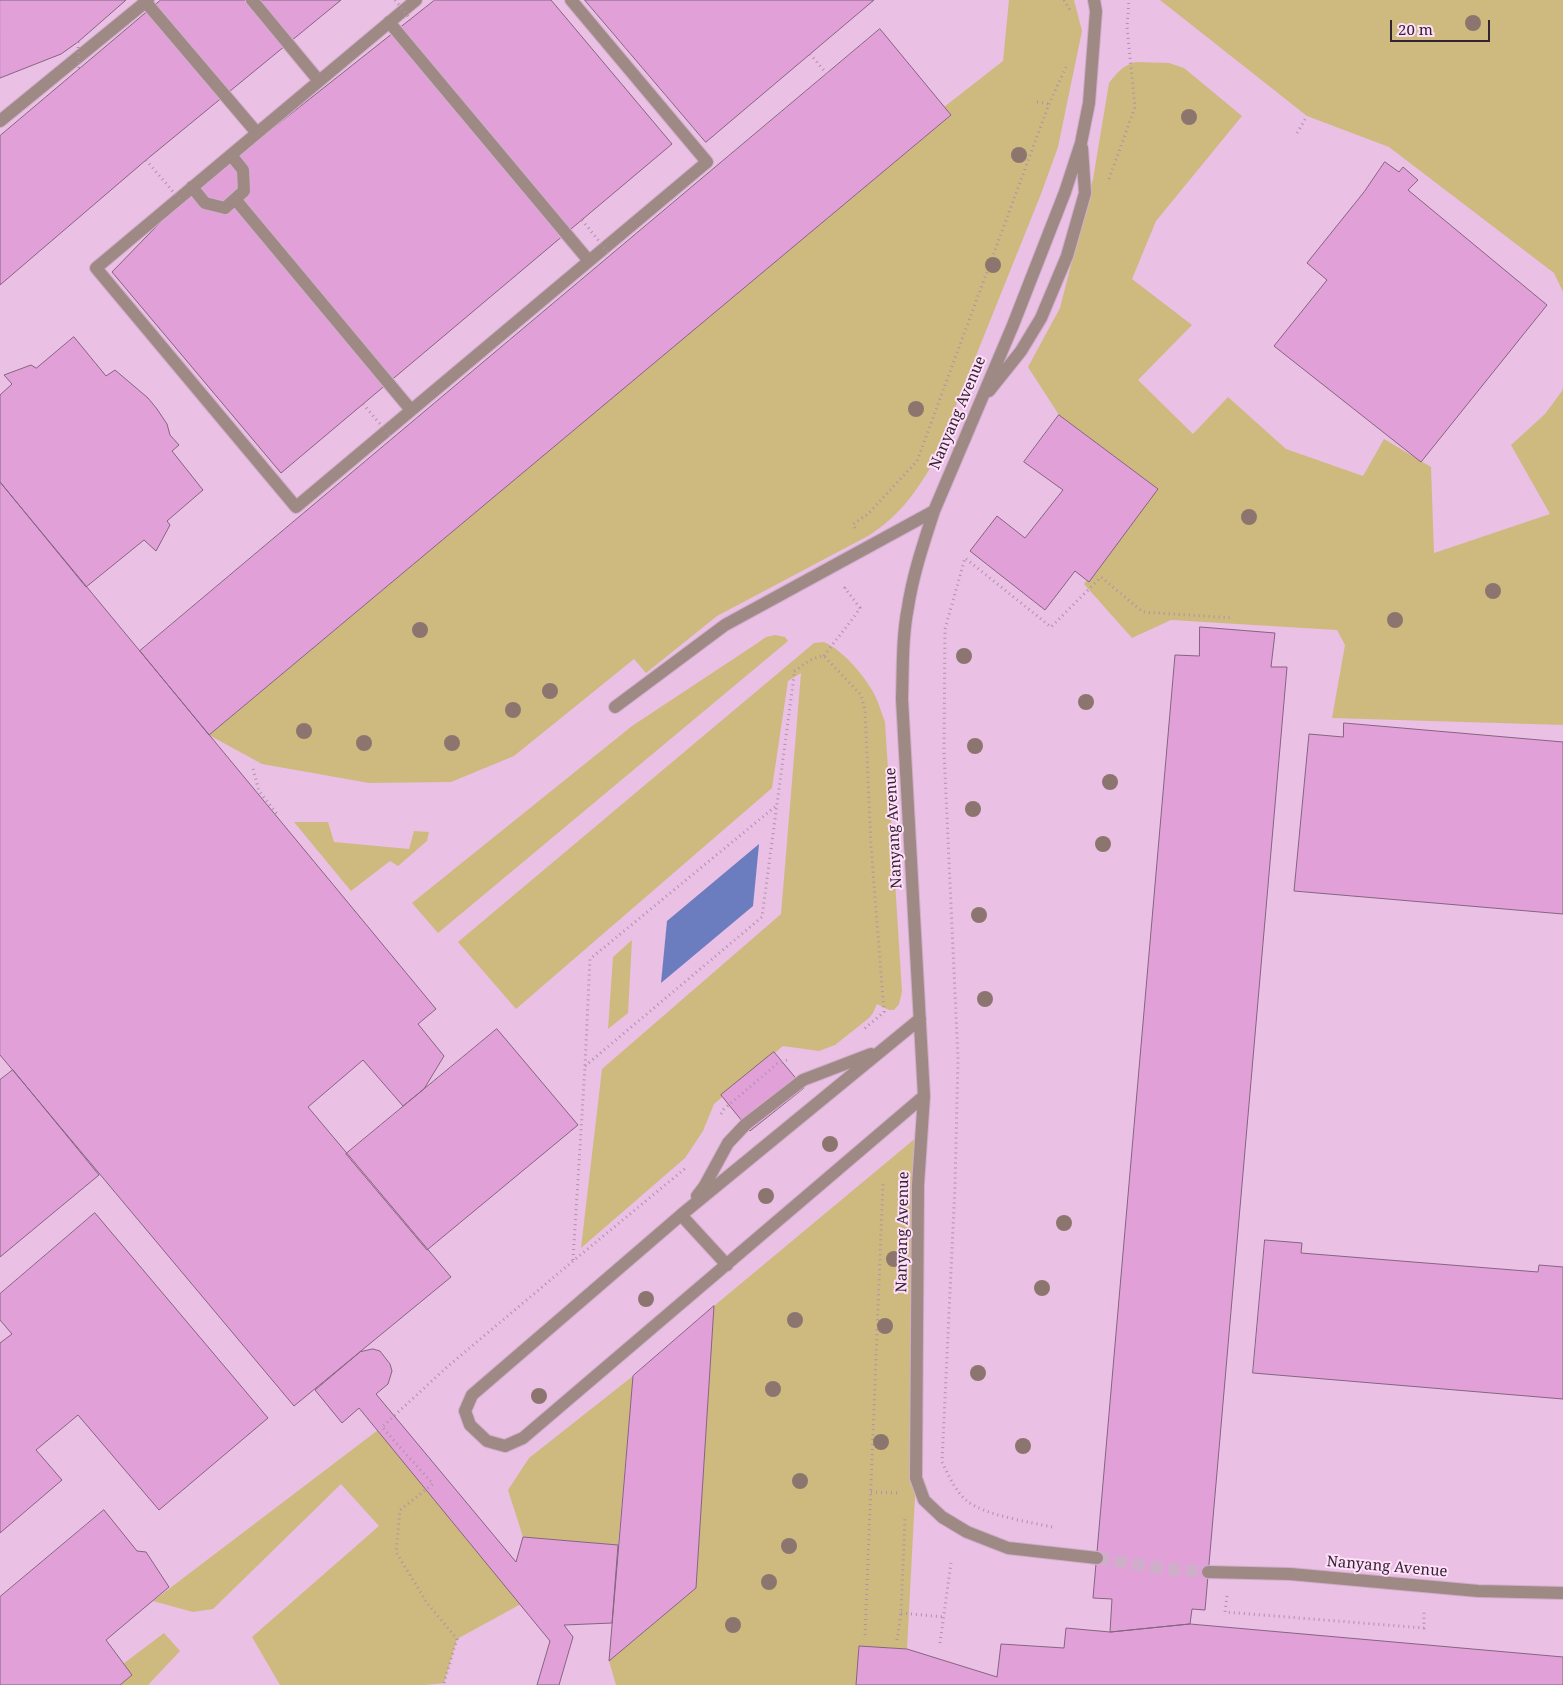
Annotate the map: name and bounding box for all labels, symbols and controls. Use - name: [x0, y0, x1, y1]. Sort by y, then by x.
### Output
- scale bar: [1393, 10, 1493, 42]
- text: 20 m: [1398, 19, 1433, 39]
- street label: Nanyang Avenue: [926, 354, 990, 472]
- street label: Nanyang Avenue: [882, 767, 906, 889]
- street label: Nanyang Avenue: [893, 1171, 913, 1293]
- street label: Nanyang Avenue: [1326, 1553, 1448, 1581]

